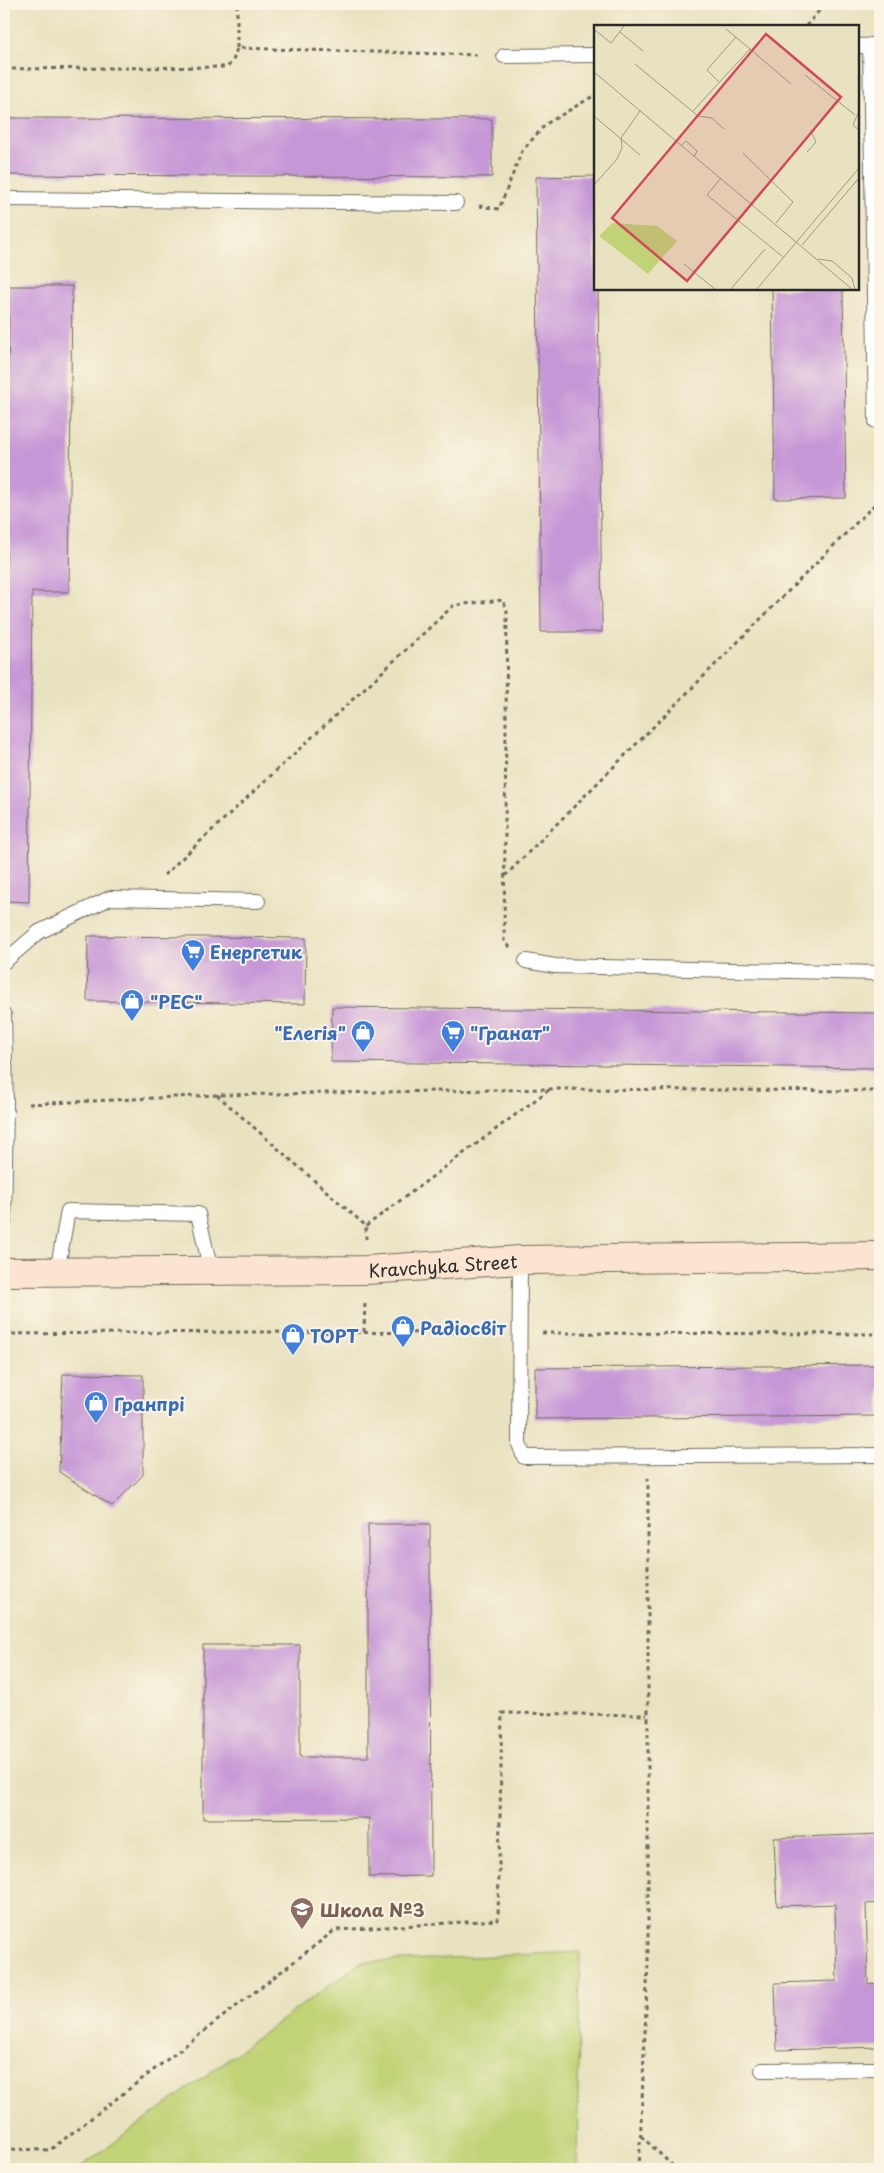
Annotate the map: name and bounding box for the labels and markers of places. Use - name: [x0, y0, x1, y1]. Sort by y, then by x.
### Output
- supermarket icon: Енергетик: [180, 938, 206, 972]
- place label: Енергетик: [210, 938, 303, 965]
- shop icon: "РЕС": [119, 988, 145, 1022]
- place label: "РЕС": [150, 988, 203, 1015]
- place label: "Елегія": [274, 1019, 346, 1046]
- shop icon: "Елегія": [350, 1019, 376, 1053]
- supermarket icon: "Гранат": [440, 1019, 466, 1053]
- place label: "Гранат": [470, 1019, 550, 1046]
- shop icon: Радіосвіт: [390, 1314, 416, 1348]
- place label: Радіосвіт: [420, 1314, 507, 1341]
- shop icon: ТОРТ: [280, 1322, 306, 1356]
- place label: ТОРТ: [310, 1322, 359, 1349]
- shop icon: Гранпрі: [83, 1390, 109, 1424]
- place label: Гранпрі: [114, 1390, 185, 1417]
- school or university icon: Школа №3: [289, 1896, 315, 1930]
- place label: Школа №3: [320, 1896, 425, 1923]

